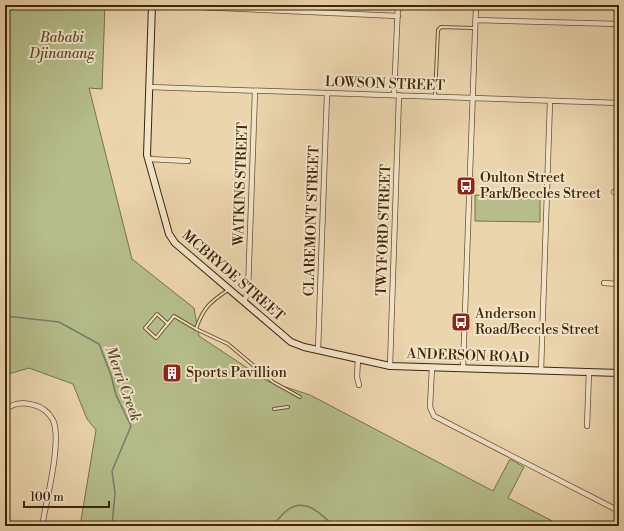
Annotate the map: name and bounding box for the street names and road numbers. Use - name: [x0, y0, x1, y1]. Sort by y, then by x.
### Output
- street label: LOWSON STREET: [325, 73, 446, 95]
- street label: WATKINS STREET: [230, 122, 252, 247]
- street label: CLAREMONT STREET: [300, 145, 324, 297]
- street label: TWYFORD STREET: [373, 164, 395, 296]
- street label: MCBRYDE STREET: [178, 226, 288, 326]
- street label: ANDERSON ROAD: [405, 345, 530, 367]

